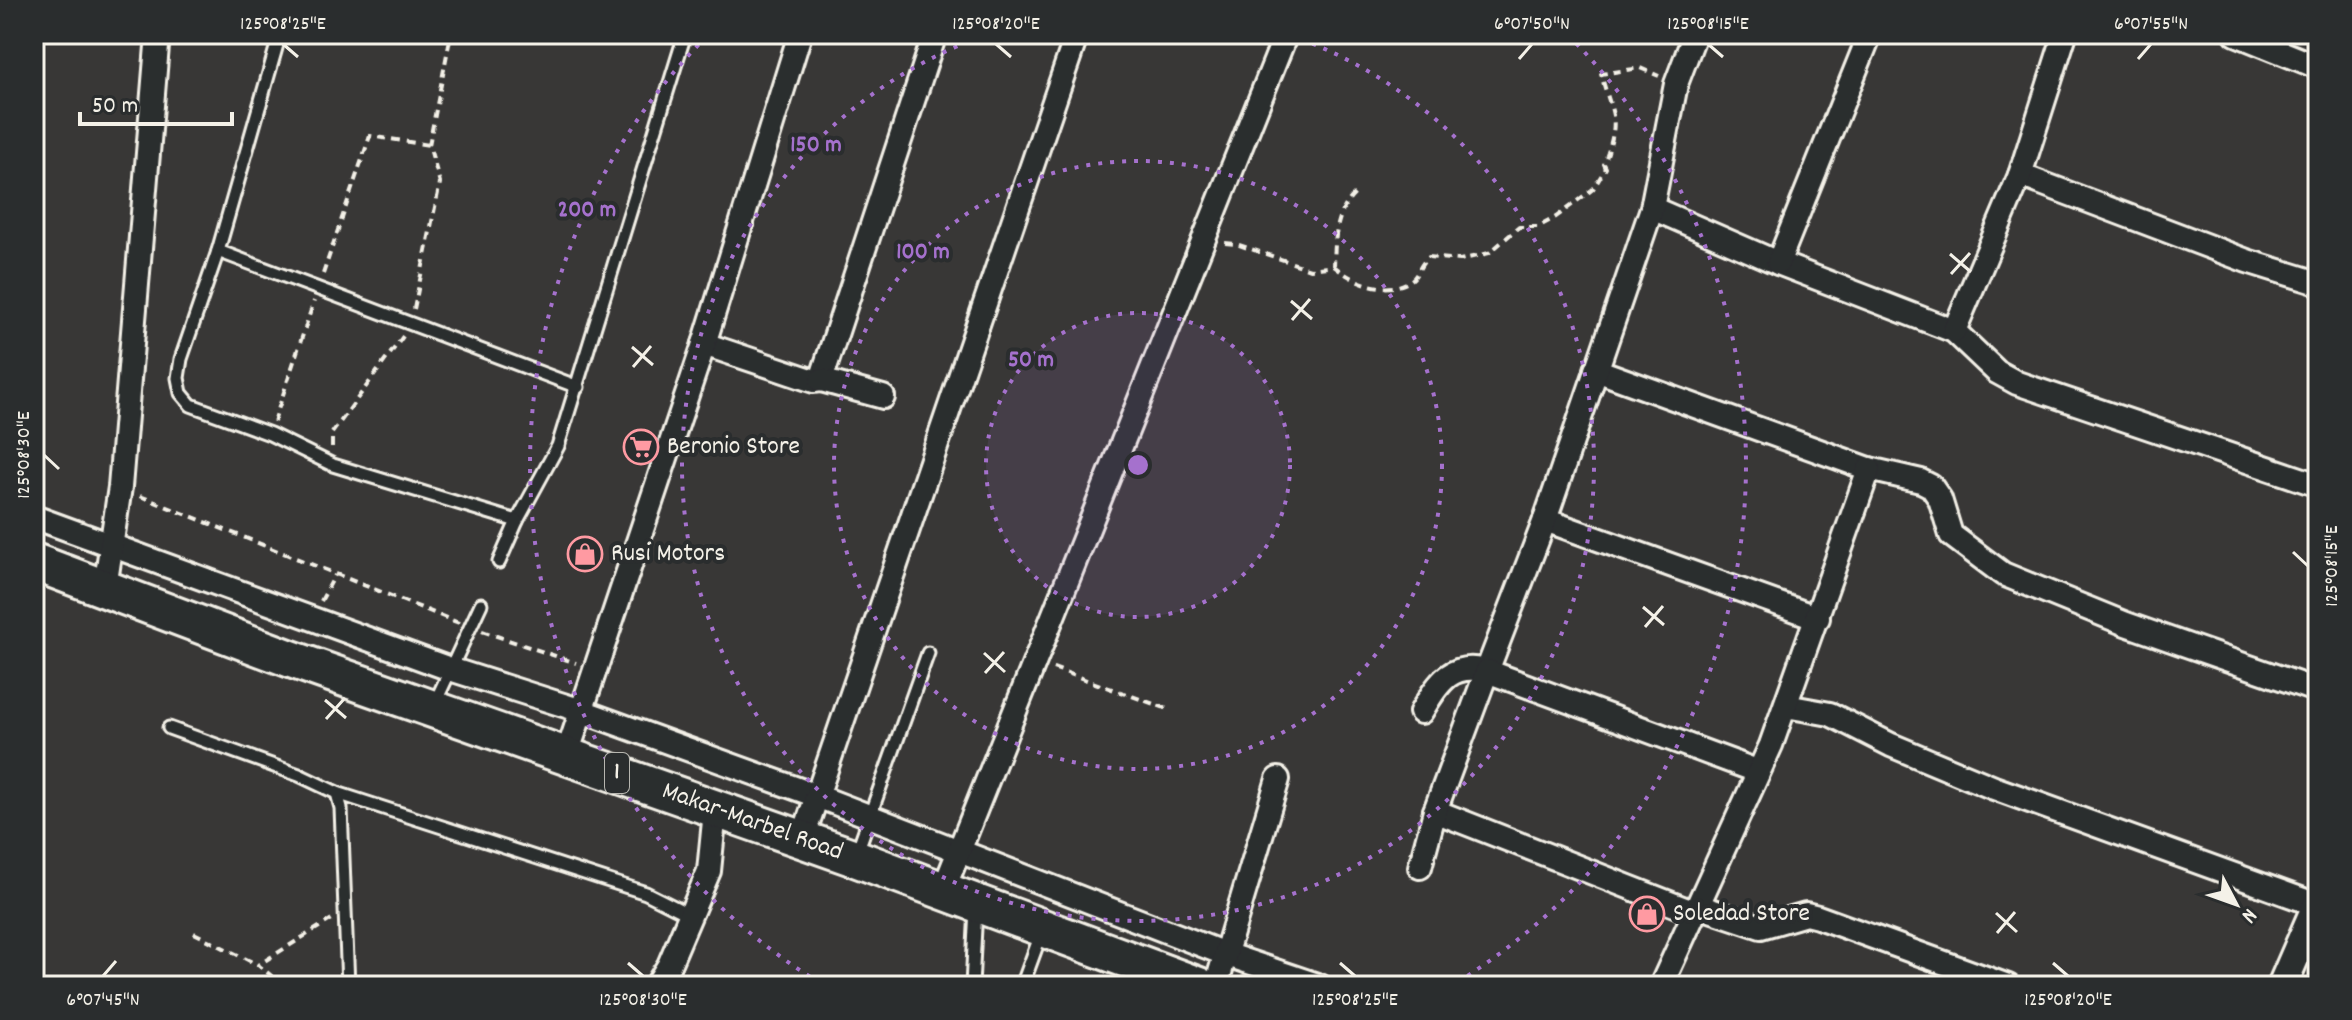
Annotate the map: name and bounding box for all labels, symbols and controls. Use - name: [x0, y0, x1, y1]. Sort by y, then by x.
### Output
- text: 125°08'25"E: [240, 11, 326, 39]
- text: 125°08'20"E: [952, 11, 1040, 39]
- text: 6°07'50"N: [1494, 11, 1570, 39]
- text: 125°08'15"E: [1667, 11, 1749, 39]
- text: 6°07'55"N: [2114, 11, 2188, 39]
- scale bar: [80, 76, 232, 126]
- text: 50 m: [92, 90, 138, 124]
- text: 150 m: [790, 129, 842, 163]
- text: 200 m: [558, 194, 616, 228]
- text: 100 m: [896, 236, 950, 270]
- text: 50 m: [1008, 344, 1054, 378]
- text: 125°08'30"E: [11, 411, 39, 499]
- supermarket icon: Beronio Store: [622, 428, 660, 466]
- place label: Beronio Store: [667, 429, 800, 466]
- centre of rings: [1124, 451, 1152, 479]
- text: 125°08'15"E: [2319, 525, 2347, 607]
- shop icon: Rusi Motors: [566, 535, 604, 573]
- place label: Rusi Motors: [611, 536, 725, 573]
- road number: 1: [605, 753, 629, 793]
- street label: Makar-Marbel Road: [657, 773, 848, 871]
- north arrow: [2196, 864, 2276, 944]
- shop icon: Soledad Store: [1628, 895, 1666, 933]
- place label: Soledad Store: [1673, 896, 1810, 933]
- text: N: [2233, 901, 2264, 929]
- text: 6°07'45"N: [66, 987, 140, 1015]
- text: 125°08'30"E: [599, 987, 687, 1015]
- text: 125°08'25"E: [1312, 987, 1398, 1015]
- text: 125°08'20"E: [2024, 987, 2112, 1015]

